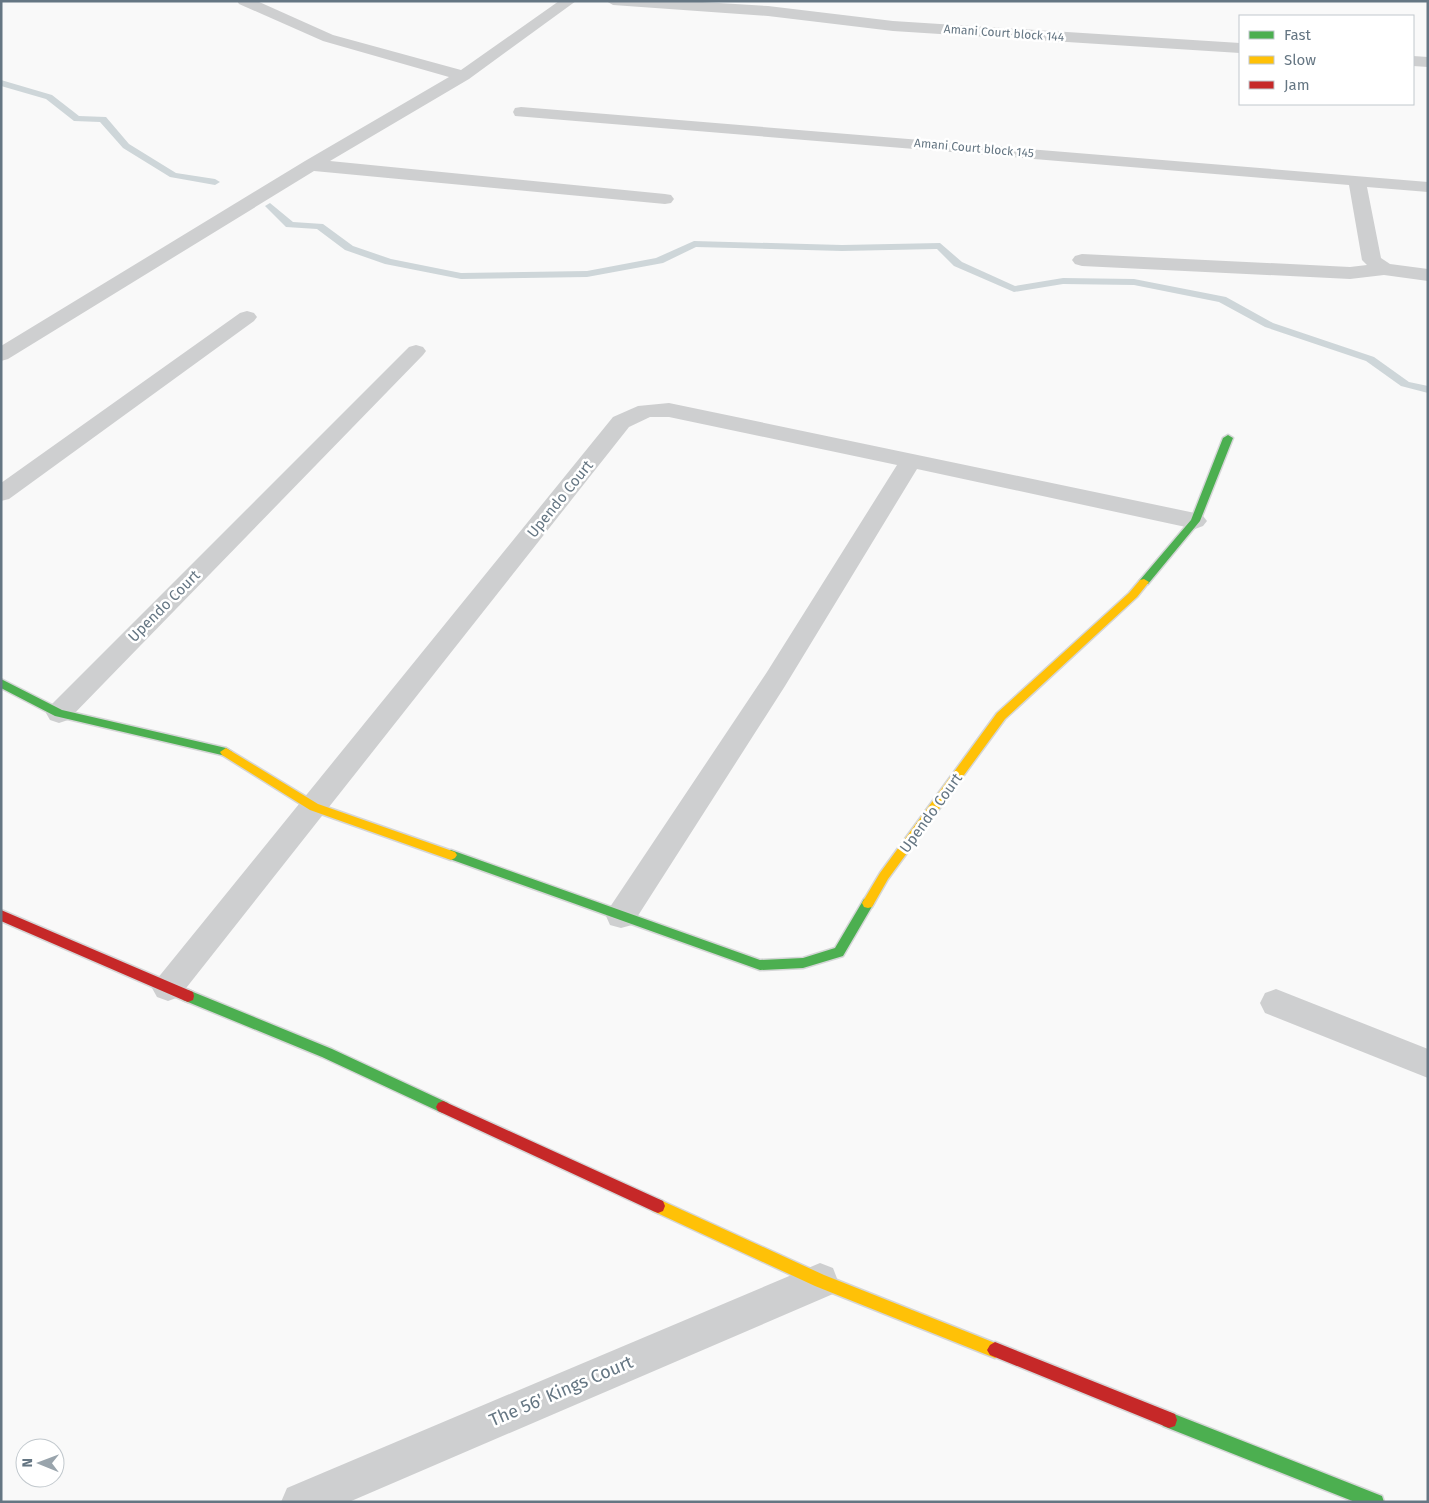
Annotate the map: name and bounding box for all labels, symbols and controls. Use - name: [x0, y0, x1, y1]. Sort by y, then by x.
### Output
- legend: [1239, 15, 1414, 105]
- street label: Amani Court block 144: [943, 22, 1065, 44]
- text: Fast: [1284, 26, 1311, 44]
- text: Slow: [1284, 51, 1316, 69]
- text: Jam: [1284, 76, 1310, 94]
- street label: Amani Court block 145: [914, 136, 1034, 160]
- street label: Upendo Court: [523, 456, 597, 541]
- street label: Upendo Court: [124, 566, 204, 646]
- street label: Upendo Court: [896, 769, 966, 856]
- street label: The 56' Kings Court: [486, 1351, 637, 1431]
- north arrow: [15, 1438, 65, 1488]
- text: N: [19, 1458, 36, 1468]

